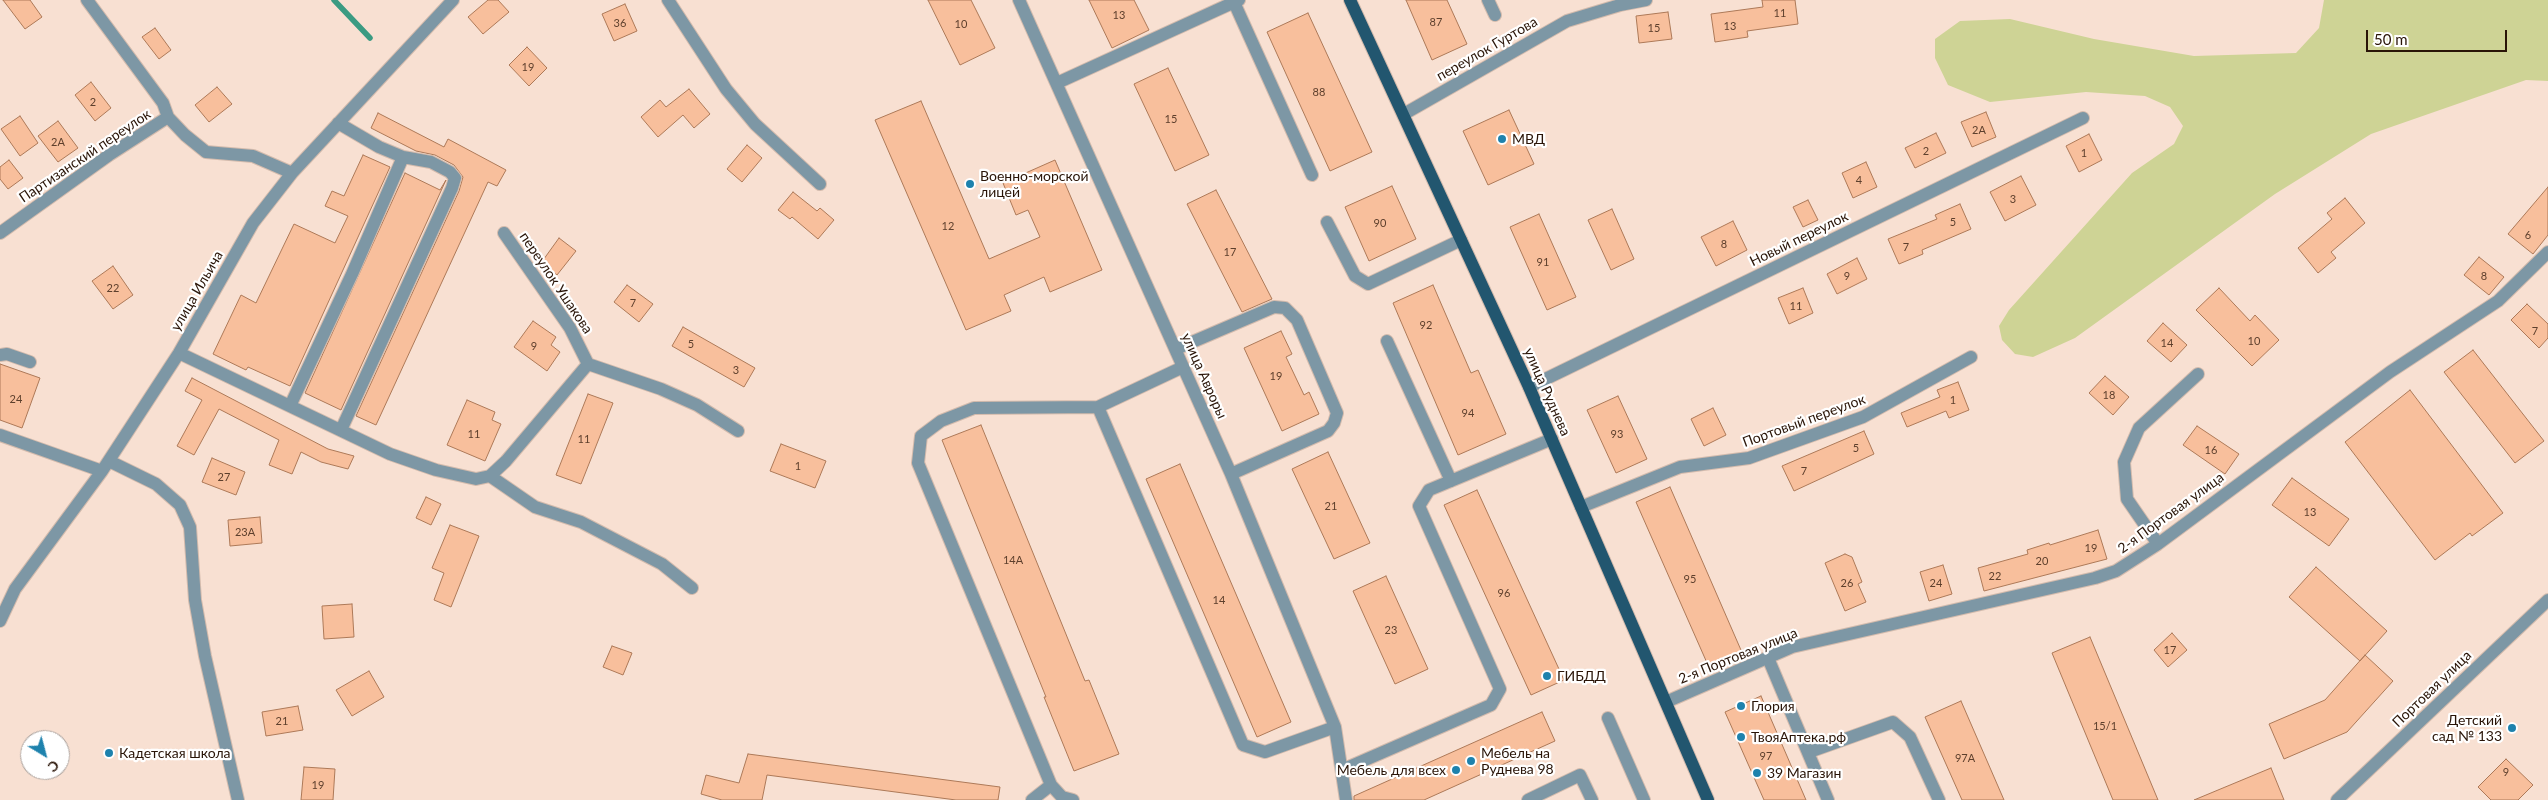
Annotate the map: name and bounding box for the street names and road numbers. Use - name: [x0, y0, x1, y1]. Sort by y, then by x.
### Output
- street label: переулок Гуртова: [1434, 13, 1540, 85]
- street label: Партизанский переулок: [16, 106, 154, 206]
- street label: Новый переулок: [1747, 208, 1851, 270]
- street label: переулок Ушакова: [516, 229, 596, 337]
- street label: улица Ильича: [167, 248, 227, 334]
- street label: улица Авроры: [1178, 331, 1230, 421]
- street label: улица Руднева: [1520, 345, 1574, 439]
- street label: Портовый переулок: [1740, 391, 1868, 451]
- street label: 2-я Портовая улица: [2115, 469, 2227, 557]
- street label: 2-я Портовая улица: [1676, 624, 1800, 688]
- street label: Портовая улица: [2389, 647, 2475, 731]

